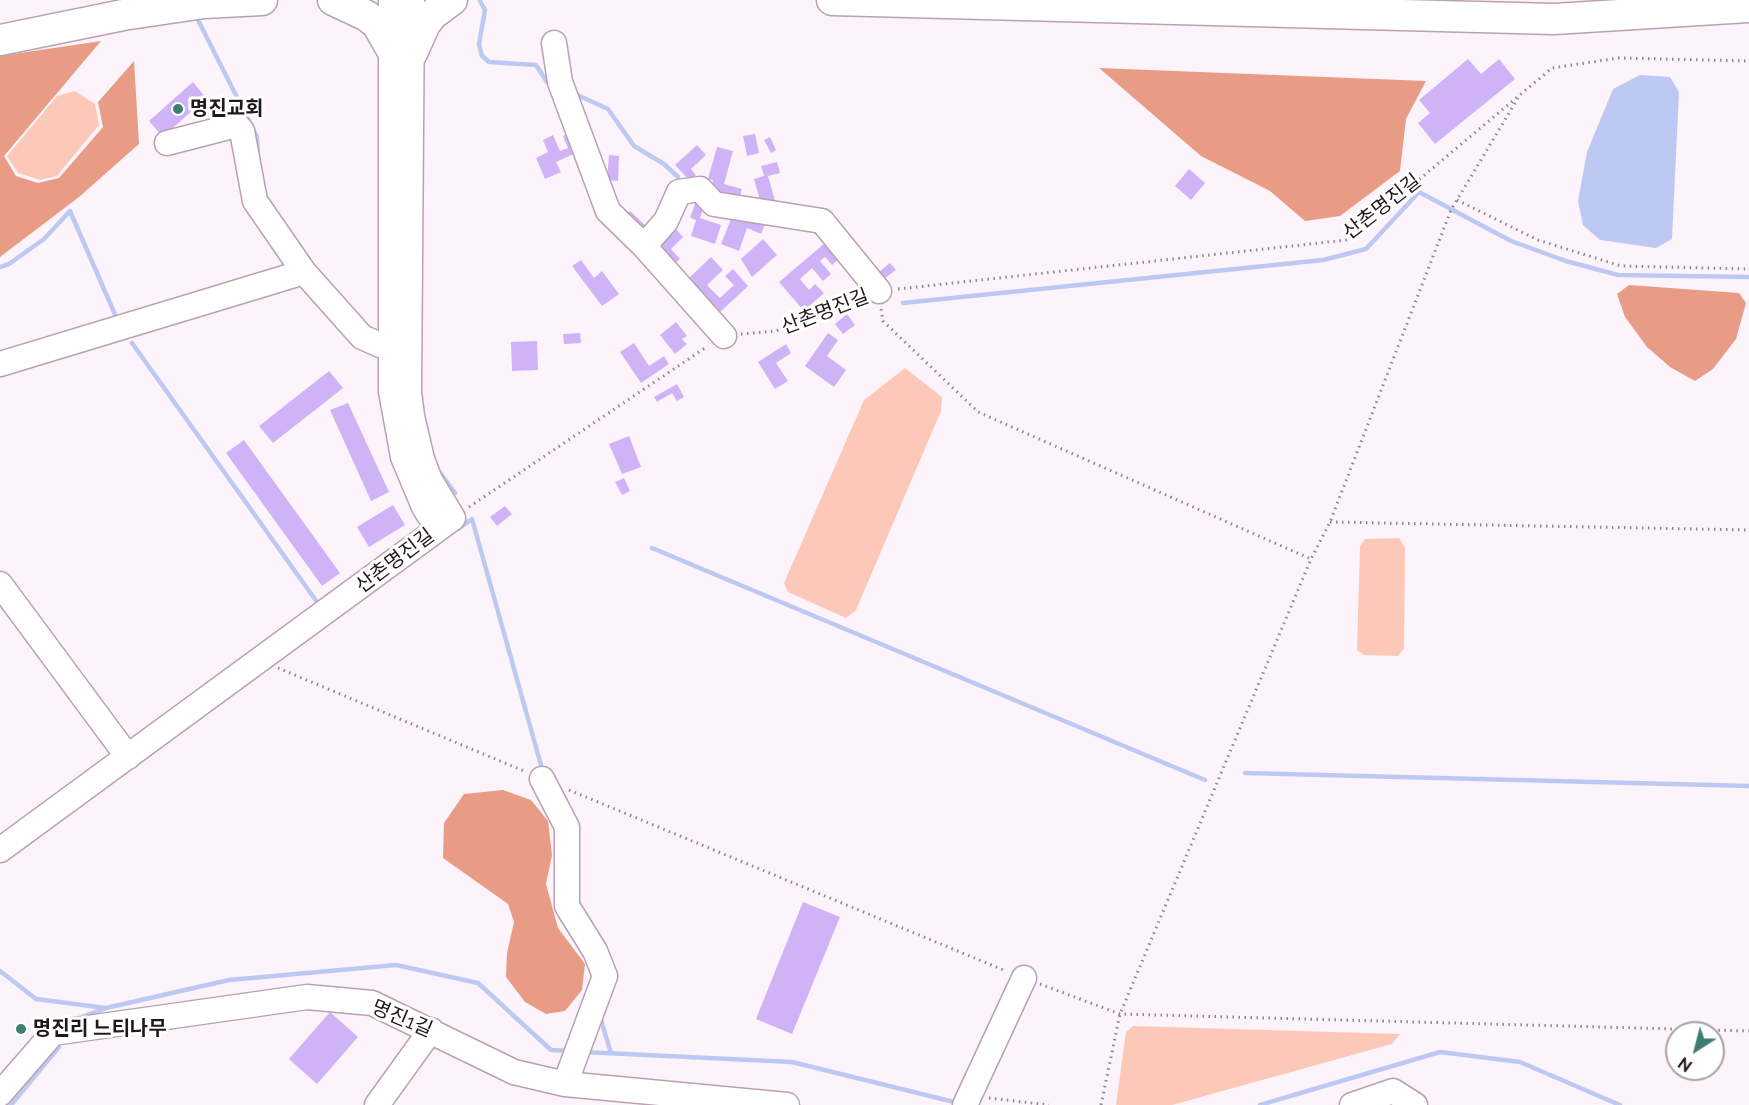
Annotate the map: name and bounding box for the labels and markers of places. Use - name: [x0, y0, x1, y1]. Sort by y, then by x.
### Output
- place label: 명진교회: [190, 97, 264, 121]
- marker: 명진교회: [171, 102, 185, 116]
- place label: 명진리 느티나무: [33, 1017, 167, 1041]
- marker: 명진리 느티나무: [14, 1022, 28, 1036]

